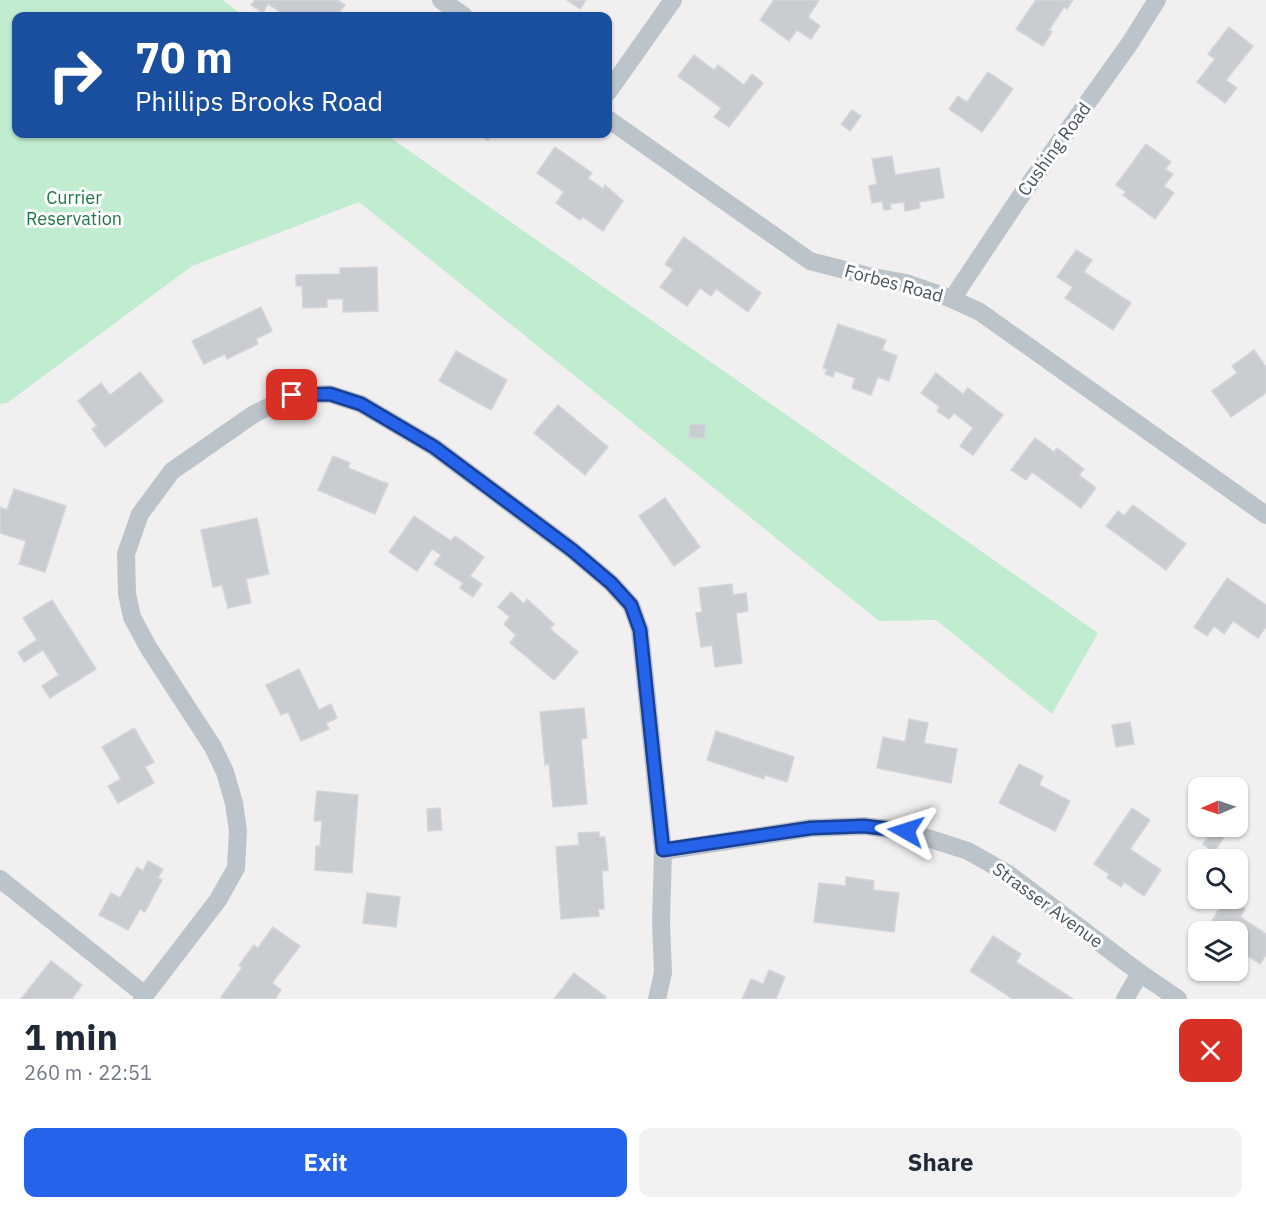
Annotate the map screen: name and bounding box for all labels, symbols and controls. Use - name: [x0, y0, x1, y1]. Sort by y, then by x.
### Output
- text: 70 m: [135, 30, 233, 85]
- icon: right: [36, 36, 114, 114]
- text: Phillips Brooks Road: [135, 83, 383, 118]
- street label: Cushing Road: [1012, 98, 1096, 200]
- park label: Currier Reservation: [26, 186, 122, 230]
- street label: Forbes Road: [842, 259, 946, 307]
- pin: [266, 369, 317, 420]
- icon: arrive: [275, 378, 308, 411]
- north arrow: [1188, 777, 1248, 837]
- map controls: [1188, 777, 1248, 981]
- position arrow: [874, 799, 938, 863]
- button: search: [1188, 849, 1248, 909]
- street label: Strasser Avenue: [988, 857, 1108, 953]
- button: layers: [1188, 921, 1248, 981]
- text: 1 min: [24, 1013, 118, 1060]
- button: close: [1179, 1019, 1242, 1082]
- text: 260 m · 22:51: [24, 1059, 152, 1086]
- button: Exit: [24, 1128, 627, 1197]
- button: Share: [639, 1128, 1242, 1197]

